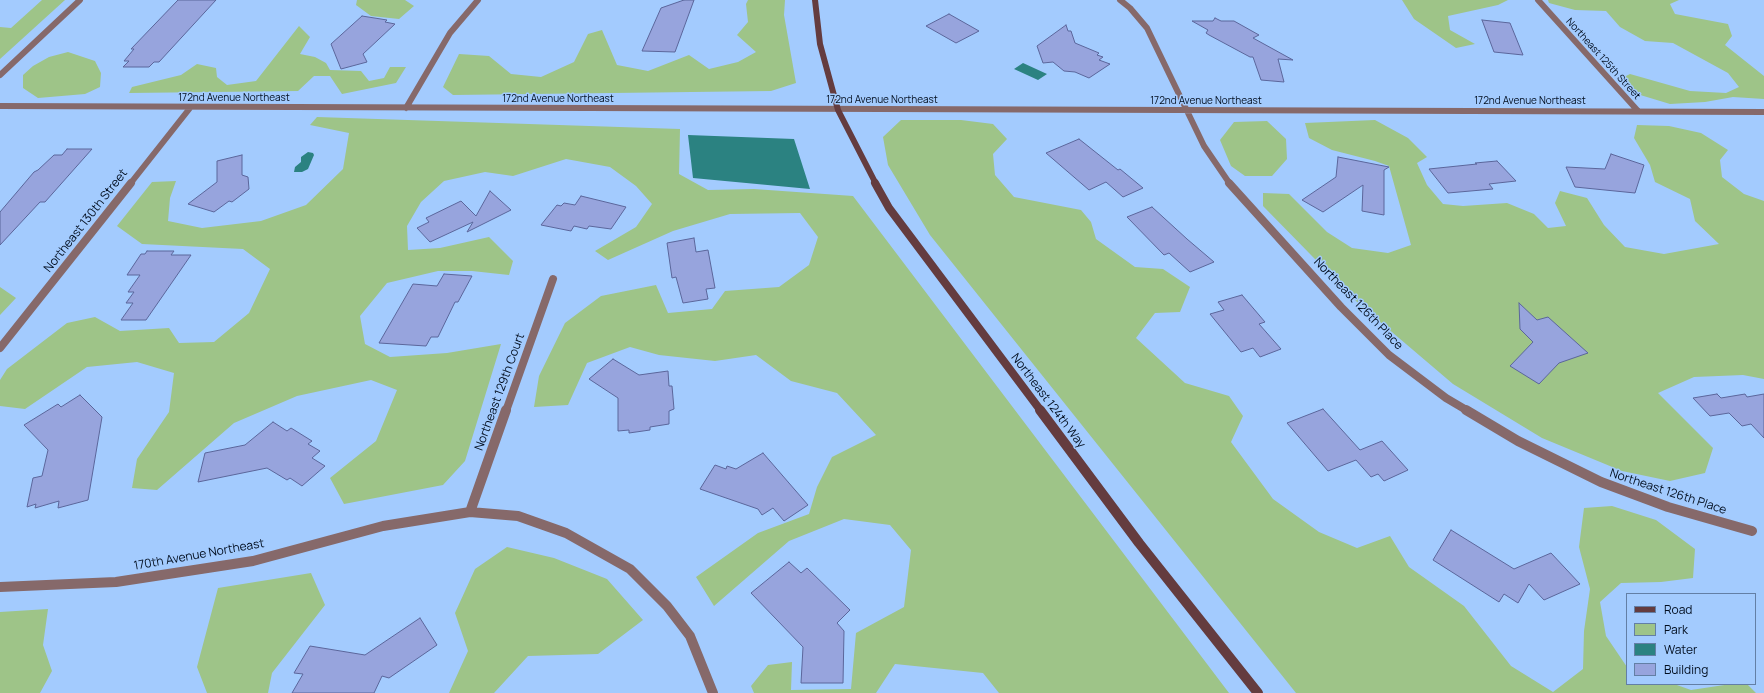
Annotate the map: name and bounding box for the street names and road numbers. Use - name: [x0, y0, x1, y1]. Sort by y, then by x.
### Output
- street label: Northeast 125th Street: [1563, 16, 1643, 102]
- street label: 172nd Avenue Northeast: [178, 92, 290, 104]
- street label: 172nd Avenue Northeast: [502, 93, 614, 105]
- street label: 172nd Avenue Northeast: [826, 94, 938, 106]
- street label: 172nd Avenue Northeast: [1150, 95, 1262, 107]
- street label: 172nd Avenue Northeast: [1474, 95, 1586, 107]
- street label: Northeast 130th Street: [41, 167, 131, 275]
- street label: Northeast 126th Place: [1310, 255, 1406, 353]
- street label: Northeast 129th Court: [472, 331, 528, 453]
- street label: Northeast 124th Way: [1008, 351, 1088, 451]
- street label: Northeast 126th Place: [1608, 466, 1728, 518]
- street label: 170th Avenue Northeast: [133, 536, 265, 574]

